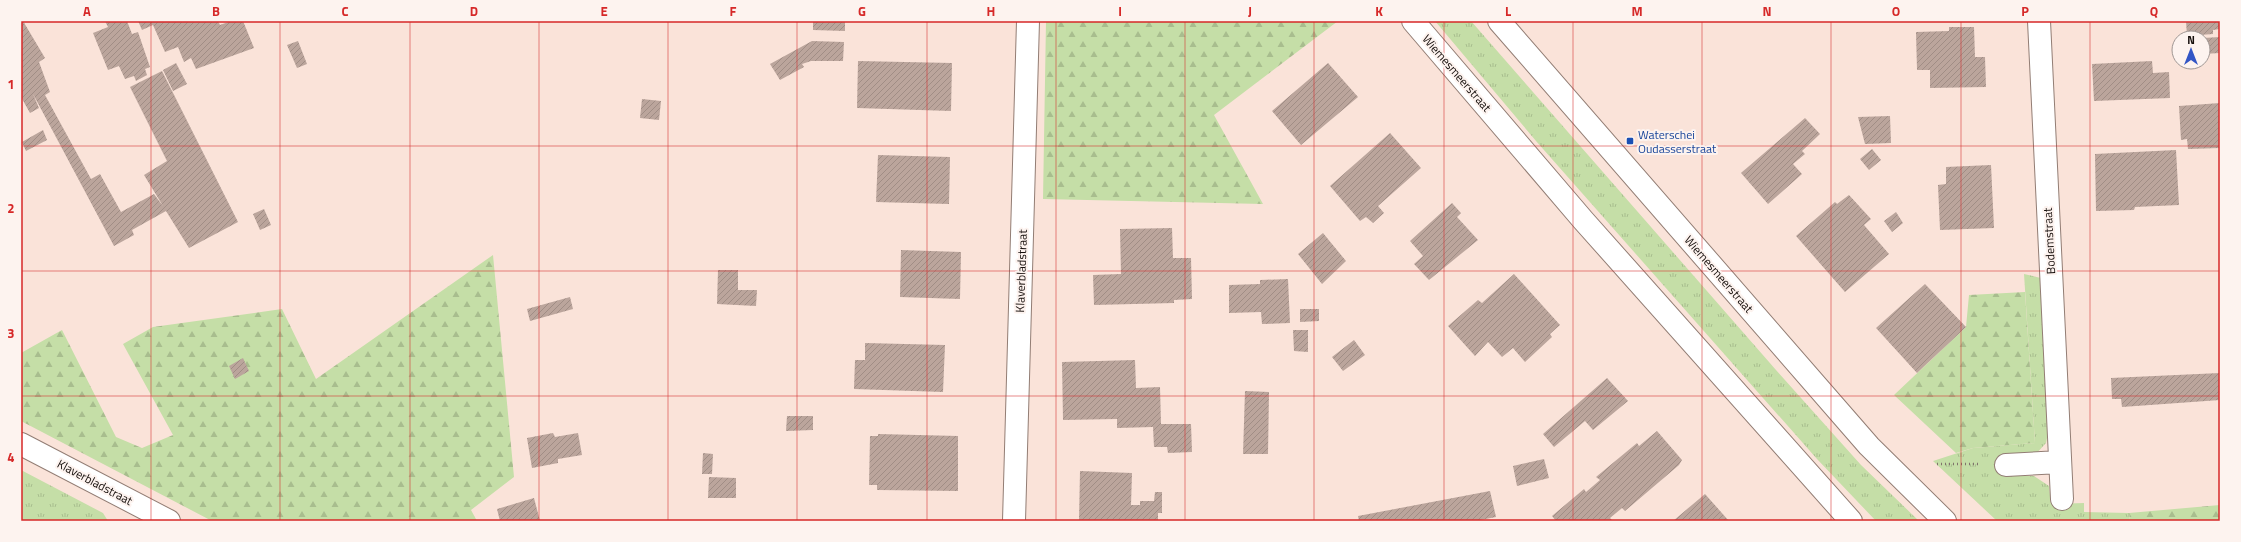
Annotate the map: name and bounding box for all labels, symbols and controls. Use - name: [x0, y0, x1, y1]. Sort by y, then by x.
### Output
- text: A: [83, 1, 91, 21]
- text: B: [212, 1, 220, 21]
- text: C: [341, 1, 349, 21]
- text: D: [470, 1, 478, 21]
- text: E: [600, 1, 608, 21]
- text: F: [730, 1, 737, 21]
- text: G: [858, 1, 866, 21]
- text: H: [987, 1, 995, 21]
- text: I: [1118, 1, 1122, 21]
- text: J: [1248, 1, 1252, 21]
- text: K: [1375, 1, 1383, 21]
- text: L: [1505, 1, 1511, 21]
- text: M: [1631, 1, 1643, 21]
- text: N: [1762, 1, 1772, 21]
- text: O: [1892, 1, 1900, 21]
- text: P: [2021, 1, 2029, 21]
- text: Q: [2150, 1, 2158, 21]
- street label: Wiemesmeerstraat: [1418, 30, 1497, 117]
- north arrow: [2171, 30, 2211, 70]
- text: N: [2187, 32, 2195, 48]
- text: 1: [7, 74, 15, 94]
- place label: Waterschei Oudasserstraat: [1638, 125, 1717, 158]
- marker: Waterschei Oudasserstraat: [1625, 136, 1635, 146]
- text: 2: [7, 198, 15, 218]
- street label: Bodemstraat: [2038, 207, 2060, 275]
- street label: Klaverbladstraat: [1010, 228, 1032, 313]
- street label: Wiemesmeerstraat: [1680, 231, 1759, 318]
- text: 3: [7, 323, 15, 343]
- text: 4: [7, 447, 15, 467]
- street label: Klaverbladstraat: [54, 454, 137, 510]

